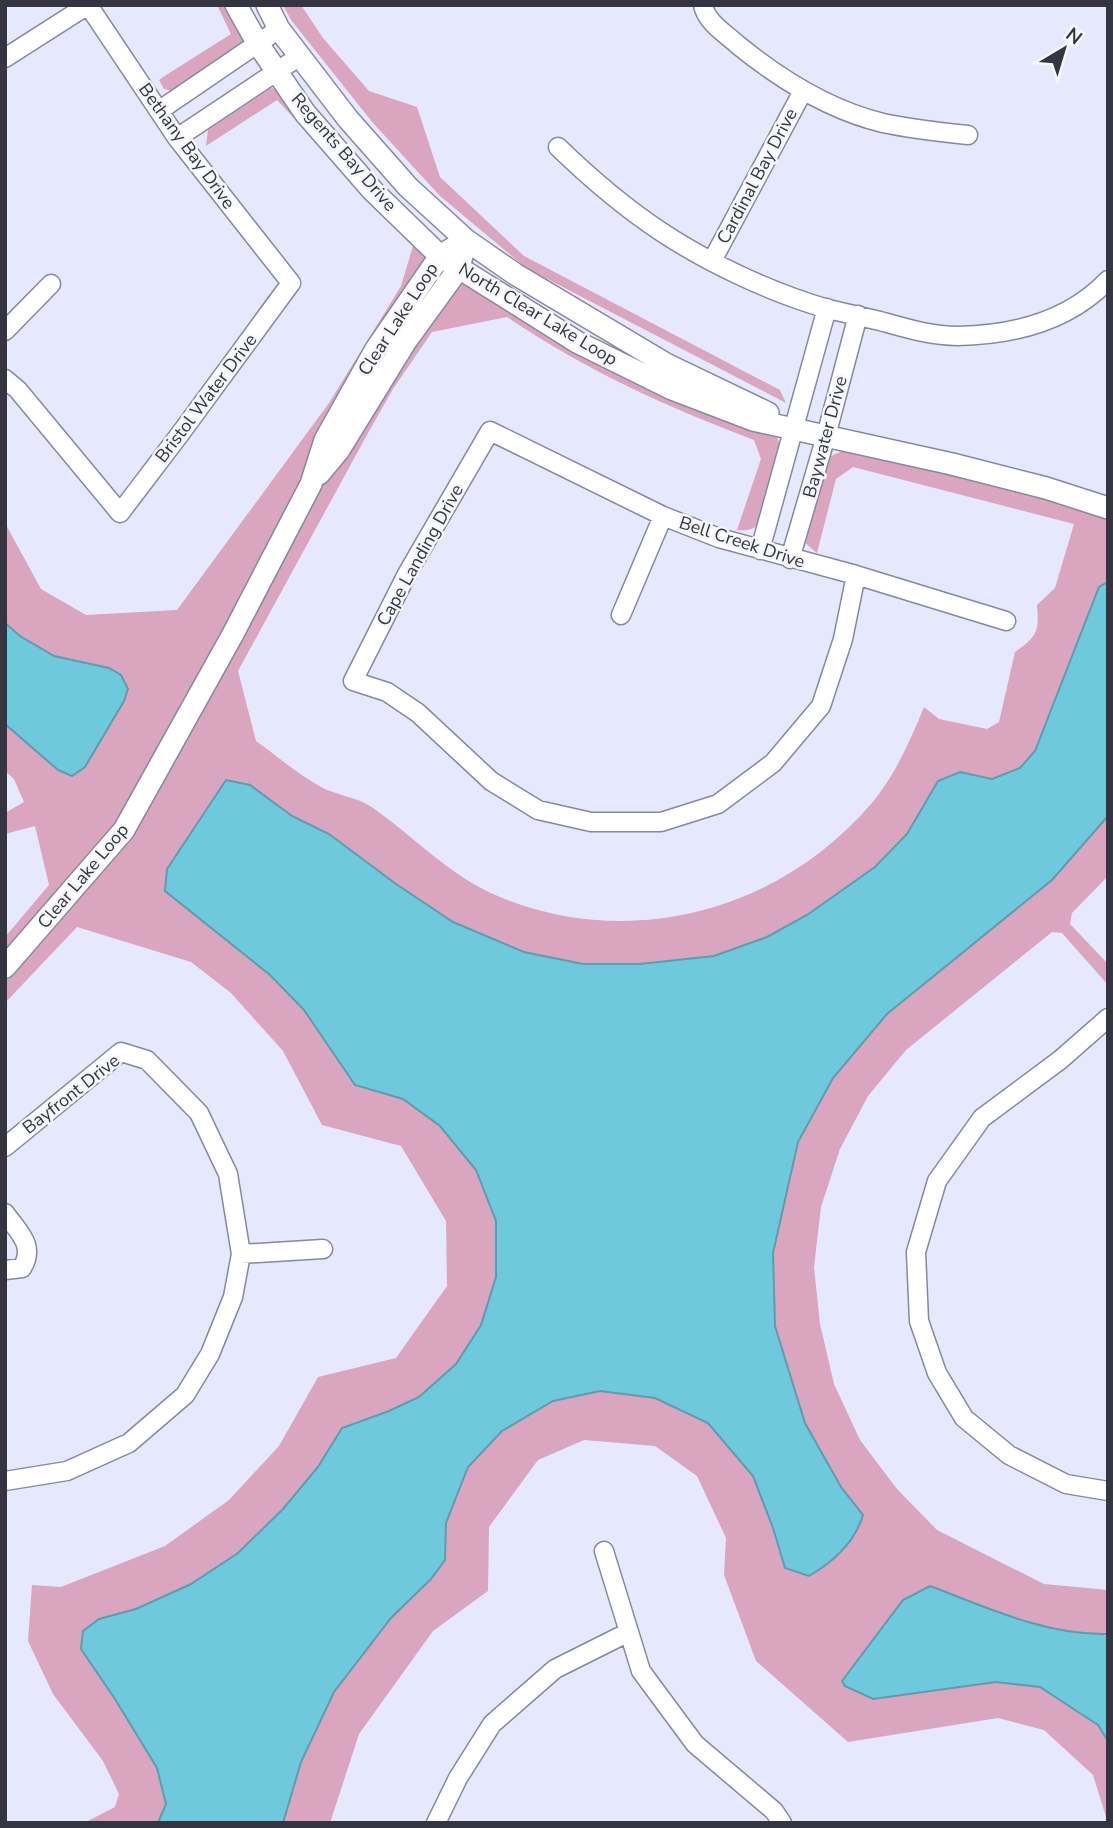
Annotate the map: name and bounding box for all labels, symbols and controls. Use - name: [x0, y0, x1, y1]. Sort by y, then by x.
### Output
- north arrow: [1029, 14, 1099, 84]
- text: N: [1060, 22, 1087, 51]
- street label: Bethany Bay Drive: [133, 78, 241, 214]
- street label: Regents Bay Drive: [286, 88, 402, 216]
- street label: Cardinal Bay Drive: [711, 104, 803, 248]
- street label: North Clear Lake Loop: [454, 257, 622, 371]
- street label: Clear Lake Loop: [353, 258, 443, 380]
- street label: Bristol Water Drive: [150, 329, 262, 467]
- street label: Baywater Drive: [797, 373, 853, 501]
- street label: Cape Landing Drive: [371, 480, 469, 630]
- street label: Bell Creek Drive: [676, 510, 808, 574]
- street label: Clear Lake Loop: [32, 818, 134, 934]
- street label: Bayfront Drive: [17, 1048, 125, 1140]

